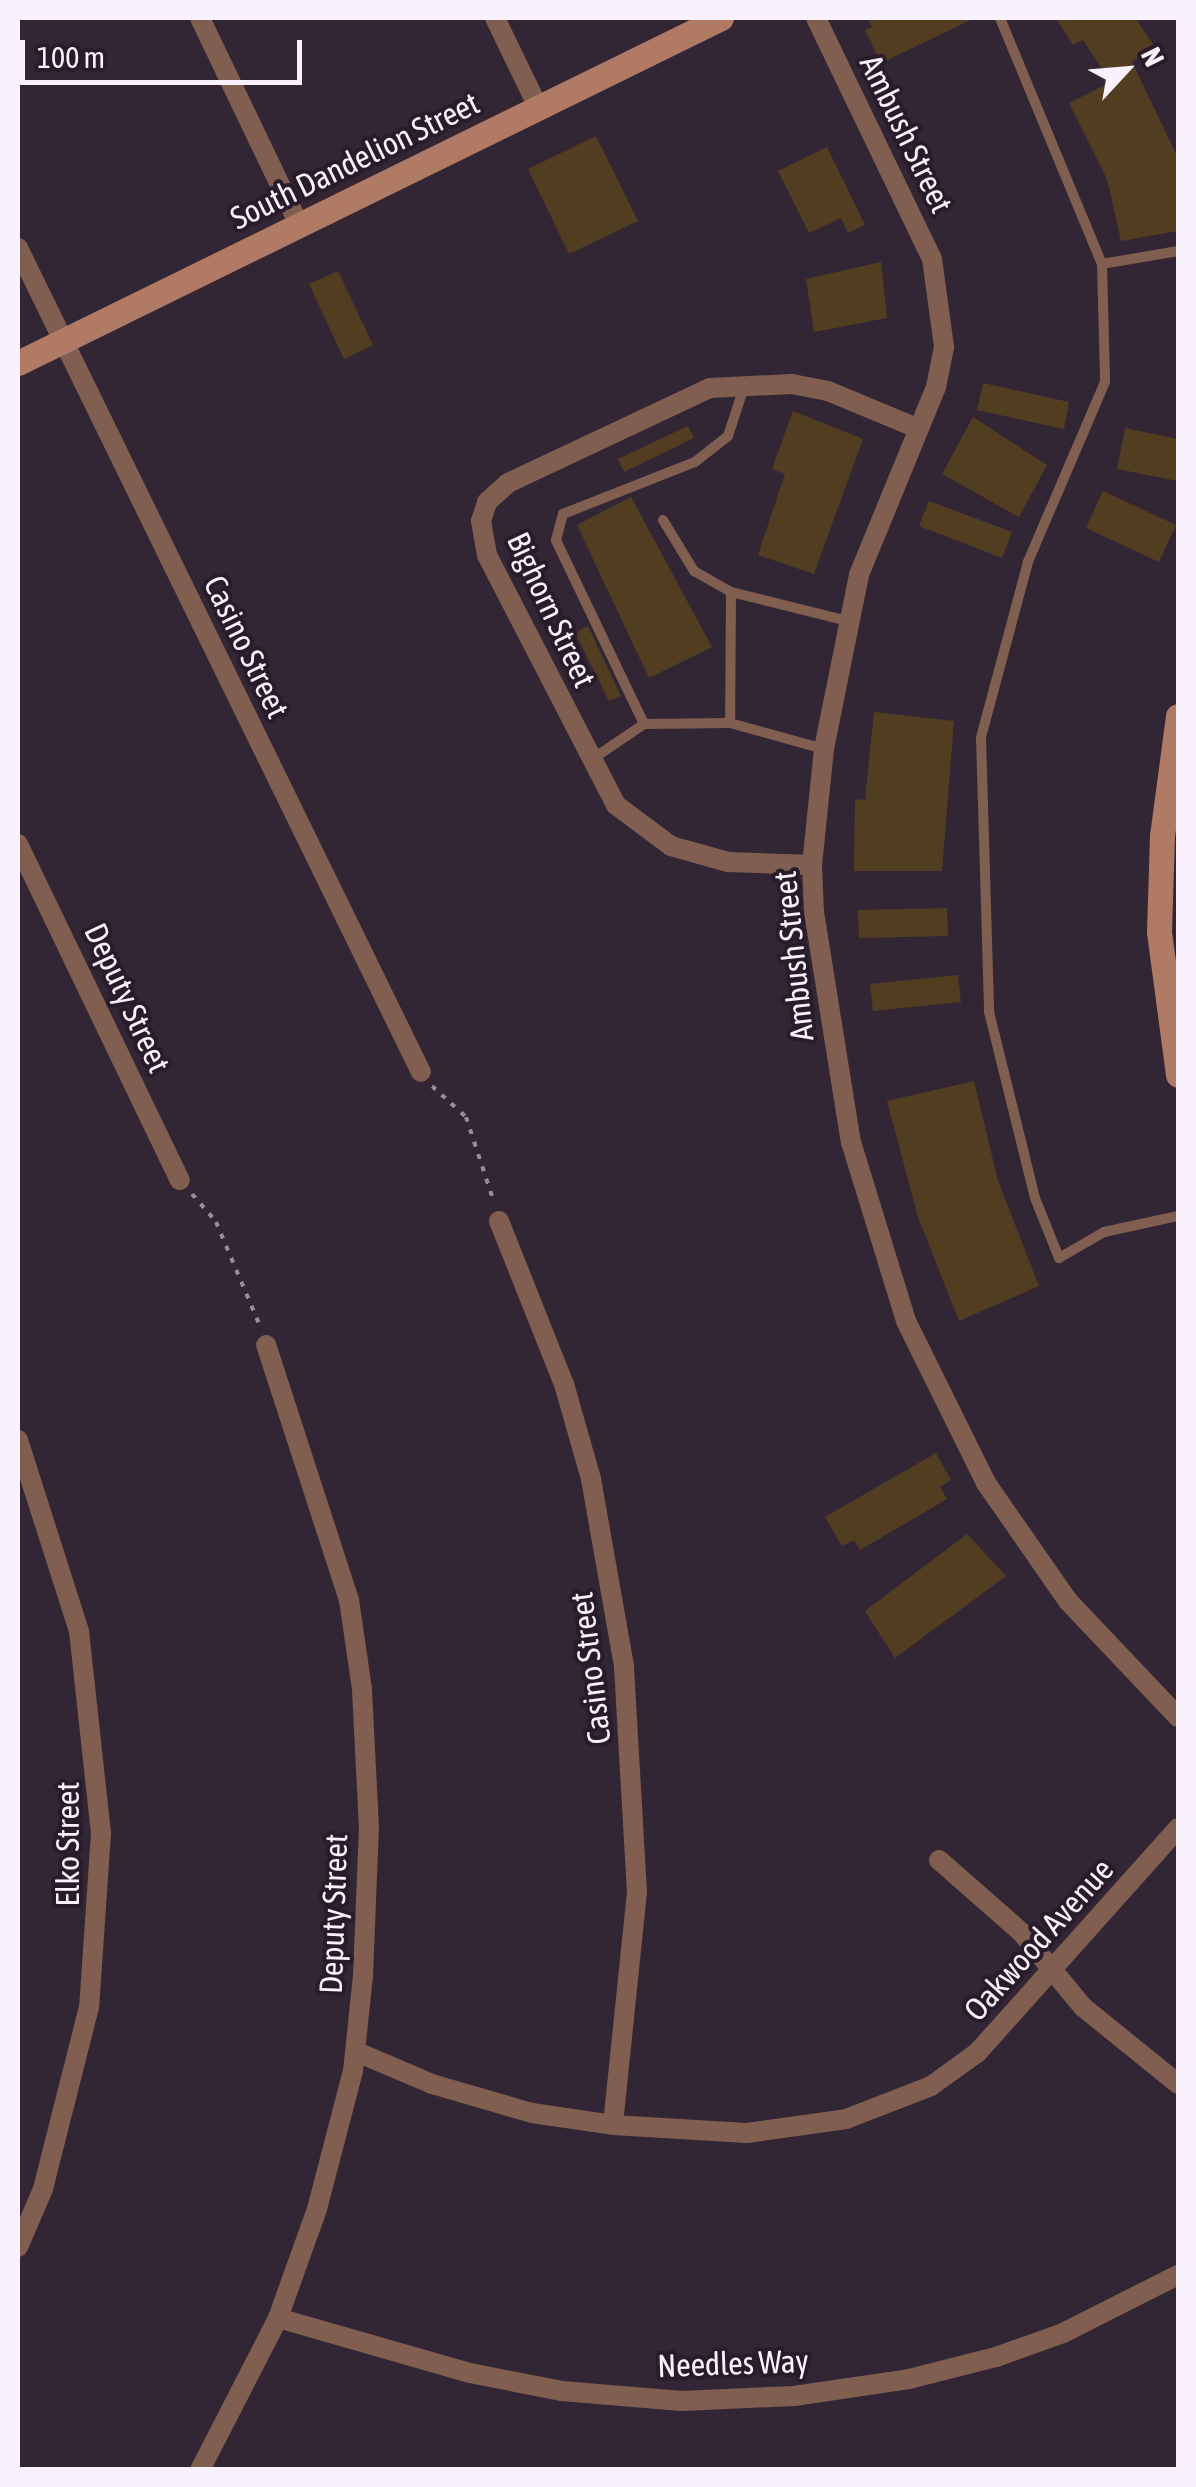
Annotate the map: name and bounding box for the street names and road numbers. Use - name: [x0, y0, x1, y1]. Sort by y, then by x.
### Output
- street label: Ambush Street: [851, 49, 961, 219]
- street label: South Dandelion Street: [224, 84, 486, 238]
- street label: Bighorn Street: [498, 526, 604, 694]
- street label: Casino Street: [195, 570, 297, 724]
- street label: Ambush Street: [766, 869, 822, 1043]
- street label: Deputy Street: [76, 917, 178, 1079]
- street label: Casino Street: [563, 1590, 619, 1746]
- street label: Elko Street: [49, 1781, 87, 1907]
- street label: Deputy Street: [312, 1833, 356, 1995]
- street label: Oakwood Avenue: [956, 1851, 1122, 2029]
- street label: Needles Way: [657, 2342, 809, 2386]

